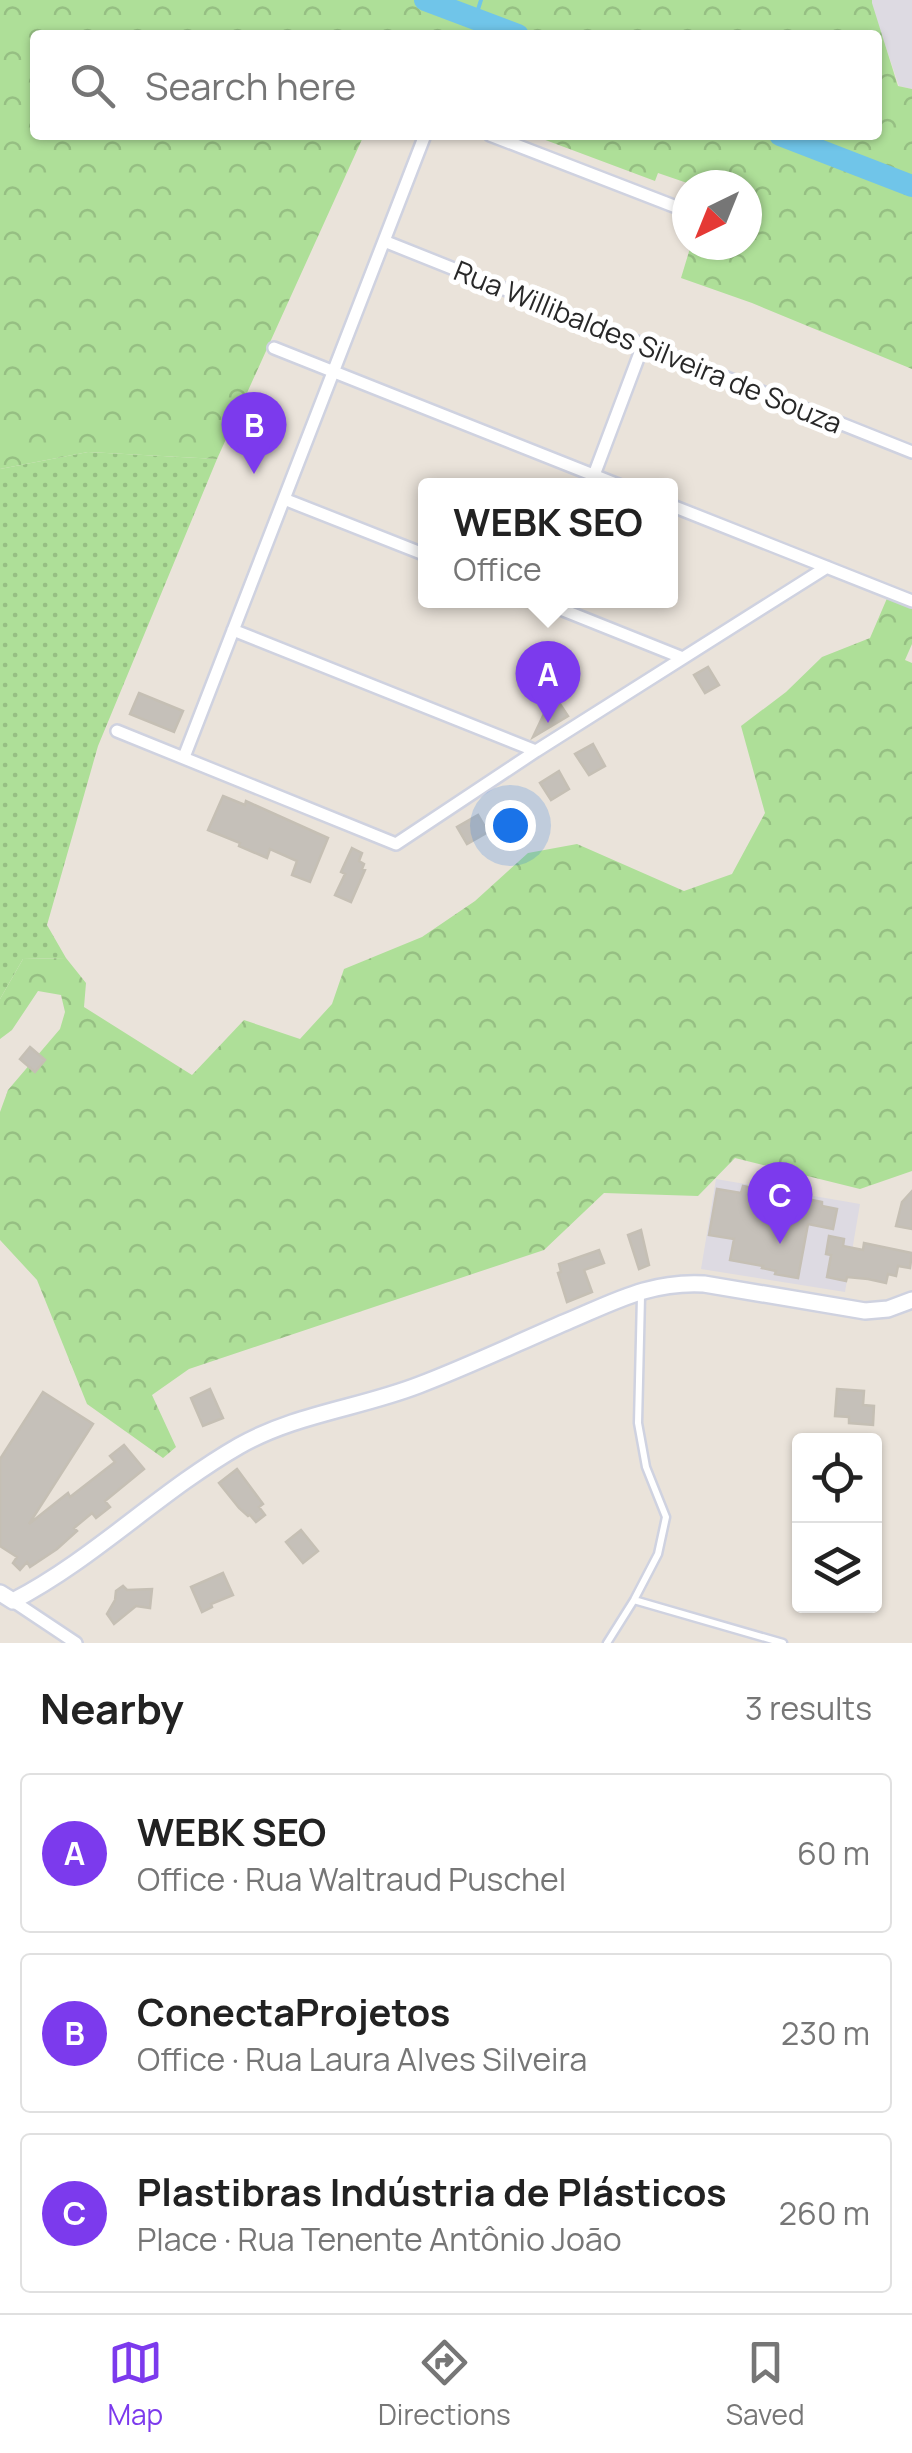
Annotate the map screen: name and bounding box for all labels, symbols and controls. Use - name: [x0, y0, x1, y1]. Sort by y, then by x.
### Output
- search box: [30, 30, 882, 140]
- icon: search: [65, 58, 120, 113]
- text: Search here: [145, 59, 356, 111]
- north arrow: [672, 170, 762, 260]
- street label: Rua Willibaldes Silveira de Souza: [449, 251, 848, 441]
- pin: B: [222, 392, 286, 474]
- popup: [418, 478, 678, 608]
- text: WEBK SEO: [453, 495, 643, 547]
- text: Office: [453, 547, 542, 591]
- pin: A: [516, 640, 580, 723]
- your location: [485, 800, 536, 851]
- pin: C: [748, 1162, 812, 1244]
- map controls: [792, 1433, 882, 1613]
- button: locate: [792, 1433, 882, 1523]
- button: layers: [792, 1523, 882, 1613]
- text: Nearby: [40, 1679, 184, 1737]
- text: 3 results: [745, 1686, 872, 1730]
- text: WEBK SEO: [137, 1805, 326, 1857]
- text: A: [64, 1831, 85, 1875]
- text: 60 m: [797, 1831, 870, 1875]
- text: Office · Rua Waltraud Puschel: [137, 1857, 566, 1901]
- text: ConectaProjetos: [137, 1985, 450, 2037]
- text: B: [64, 2011, 85, 2055]
- text: 230 m: [781, 2011, 870, 2055]
- text: Office · Rua Laura Alves Silveira: [137, 2037, 587, 2081]
- text: Plastibras Indústria de Plásticos: [137, 2165, 727, 2217]
- text: C: [63, 2191, 86, 2235]
- text: 260 m: [779, 2191, 870, 2235]
- text: Place · Rua Tenente Antônio João: [137, 2217, 622, 2261]
- tab: Map: [107, 2335, 163, 2433]
- tab: Directions: [378, 2335, 511, 2433]
- tab: Saved: [726, 2335, 805, 2433]

